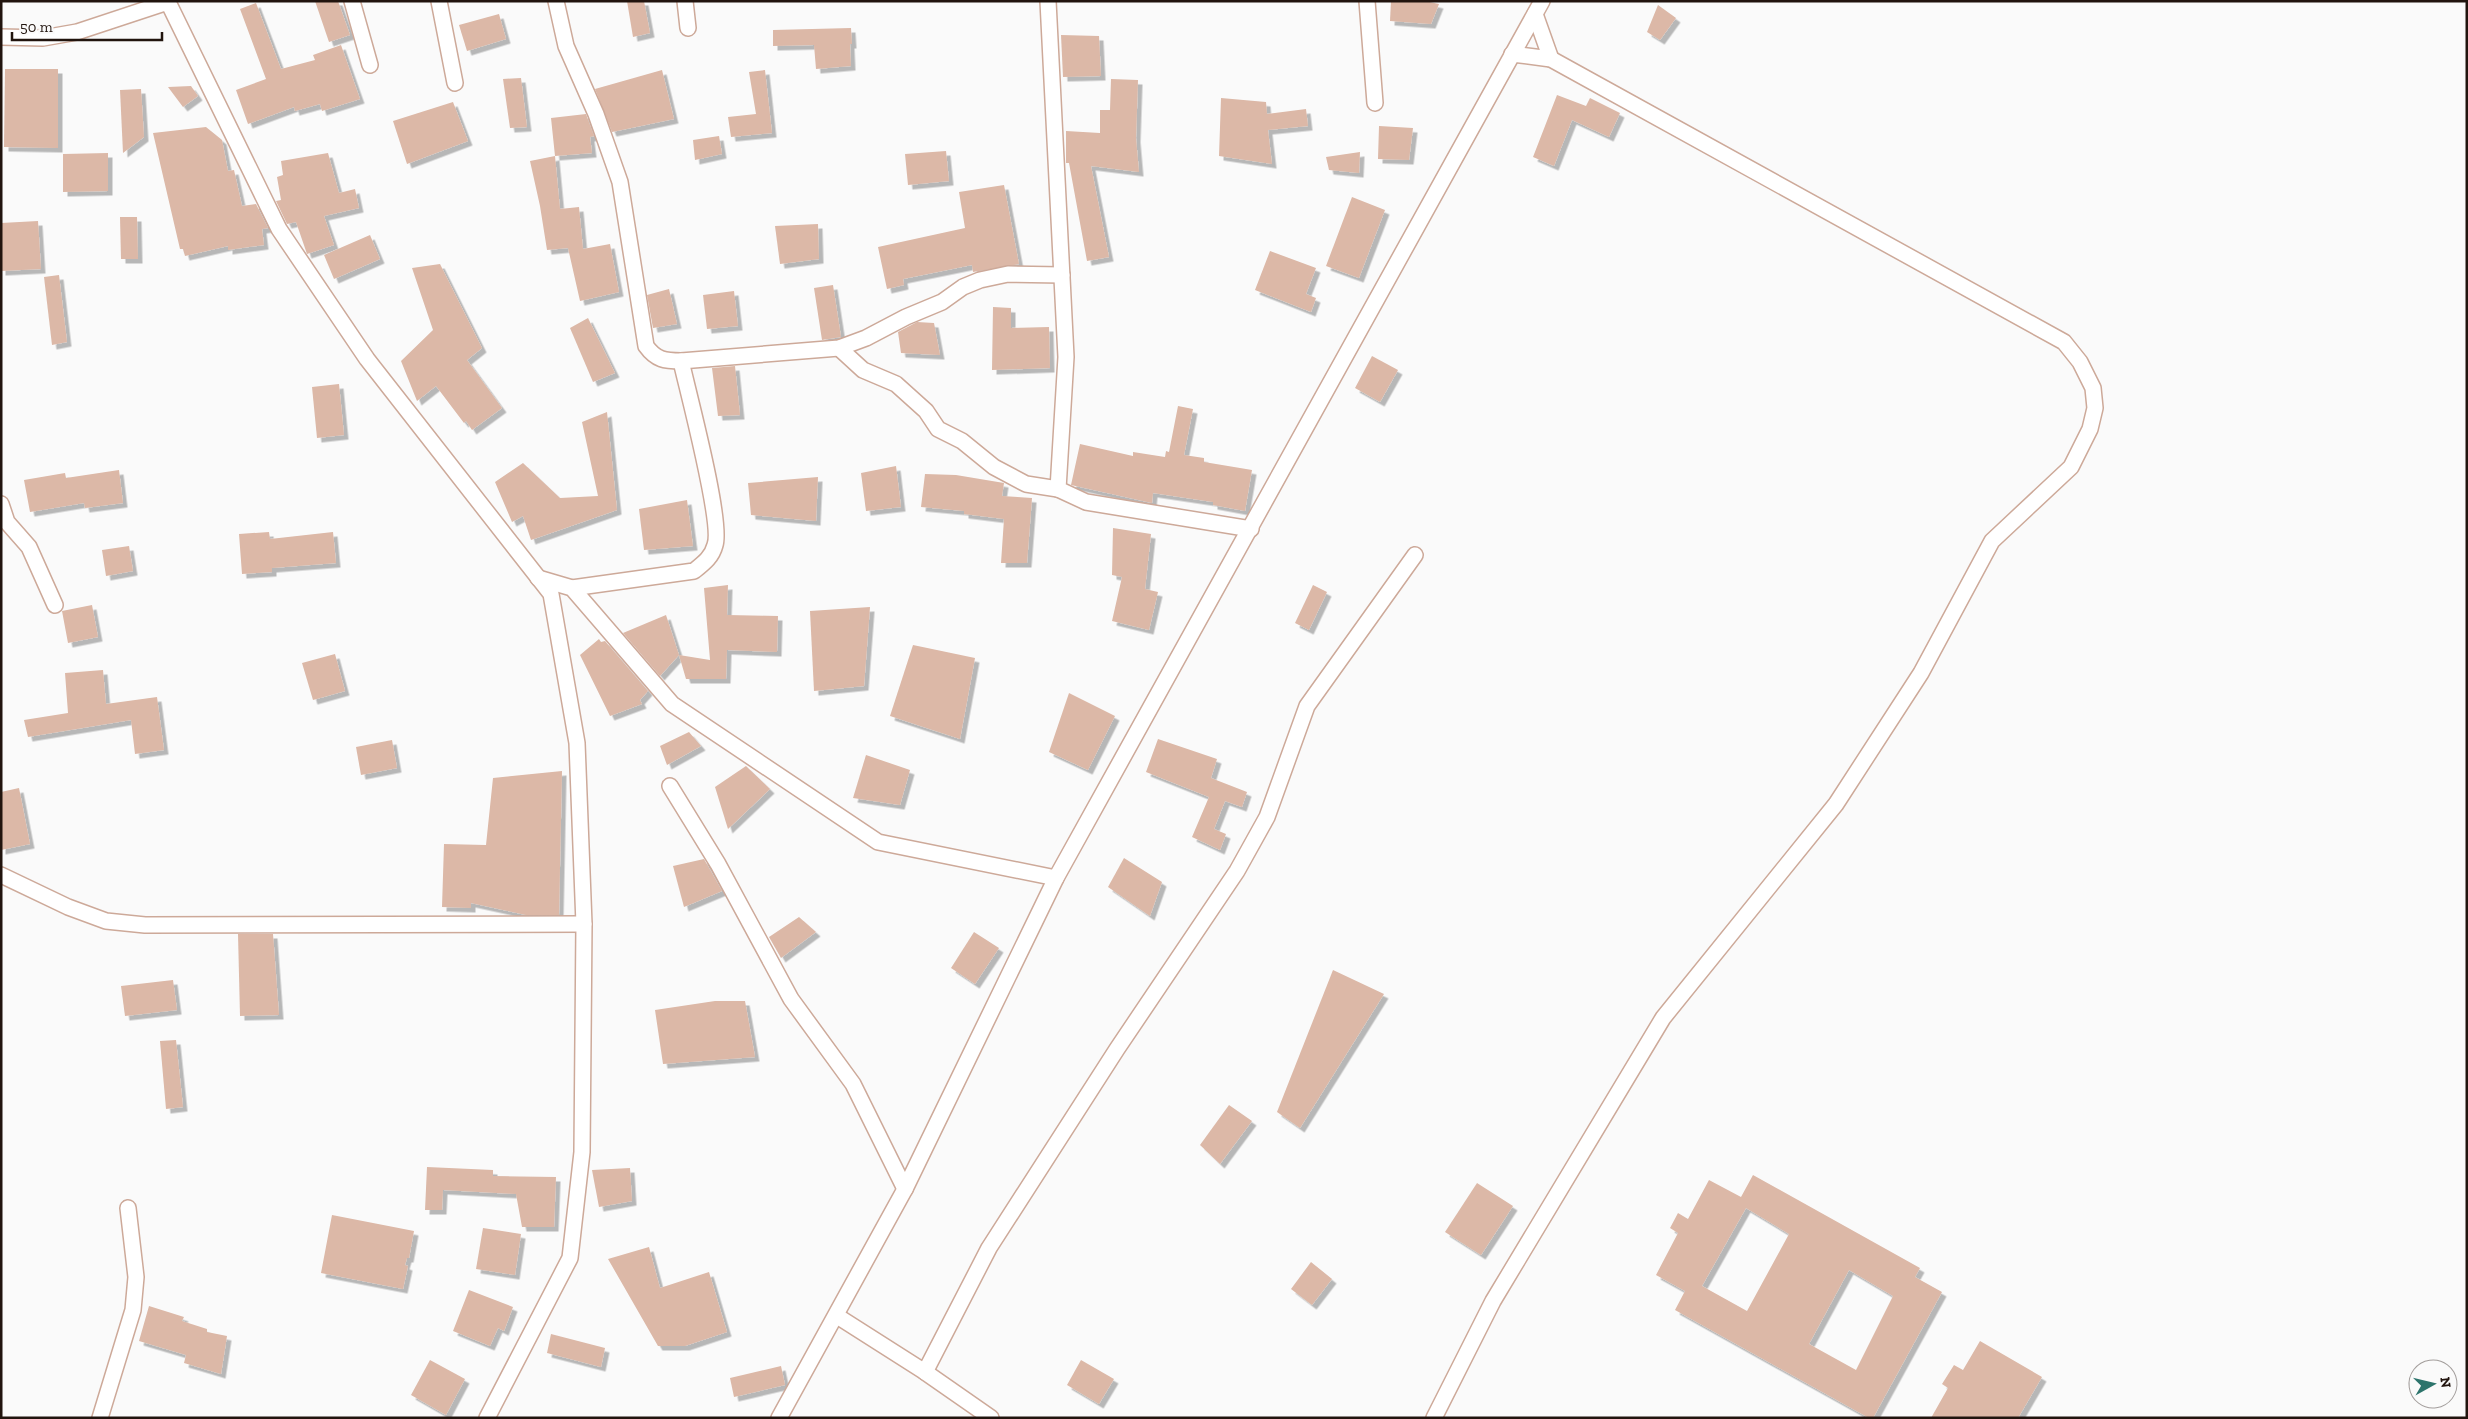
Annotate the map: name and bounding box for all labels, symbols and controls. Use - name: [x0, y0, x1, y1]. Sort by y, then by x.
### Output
- scale bar: [12, 10, 162, 42]
- text: 50 m: [20, 18, 53, 36]
- north arrow: [2408, 1359, 2458, 1409]
- text: N: [2436, 1376, 2455, 1389]

